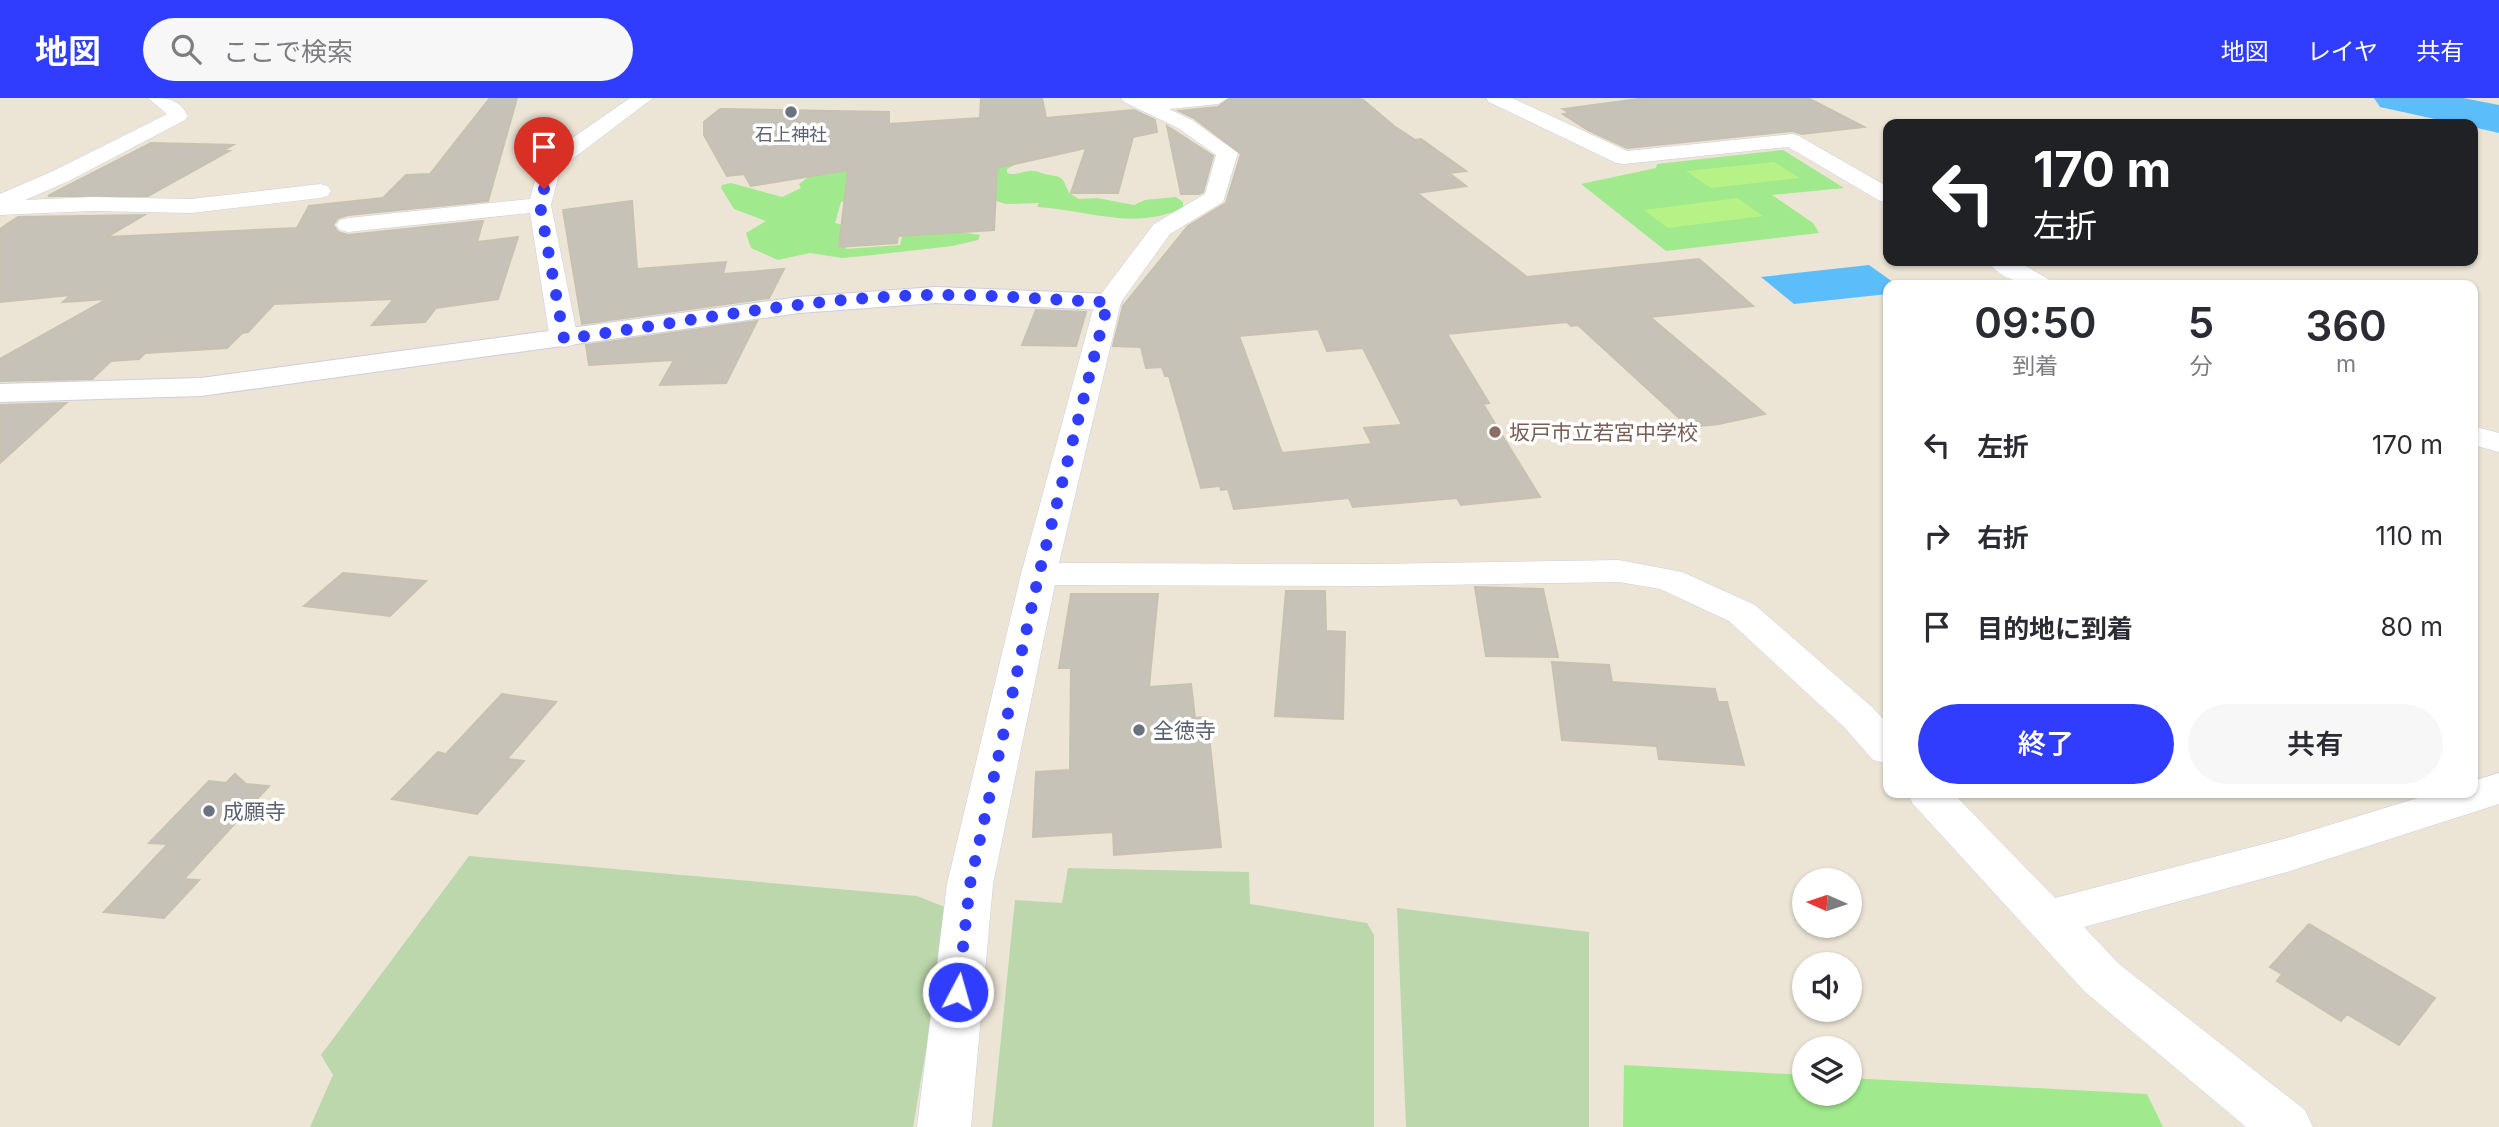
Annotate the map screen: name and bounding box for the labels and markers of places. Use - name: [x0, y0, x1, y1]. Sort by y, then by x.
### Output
- marker: 石上神社: [783, 104, 799, 120]
- pin: [514, 117, 574, 189]
- place label: 石上神社: [755, 124, 827, 145]
- place label: 坂戸市立若宮中学校: [1509, 420, 1698, 445]
- marker: 坂戸市立若宮中学校: [1487, 424, 1503, 440]
- place label: 全徳寺: [1153, 718, 1216, 743]
- marker: 全徳寺: [1131, 722, 1147, 738]
- place label: 成願寺: [223, 799, 286, 824]
- marker: 成願寺: [201, 803, 217, 819]

